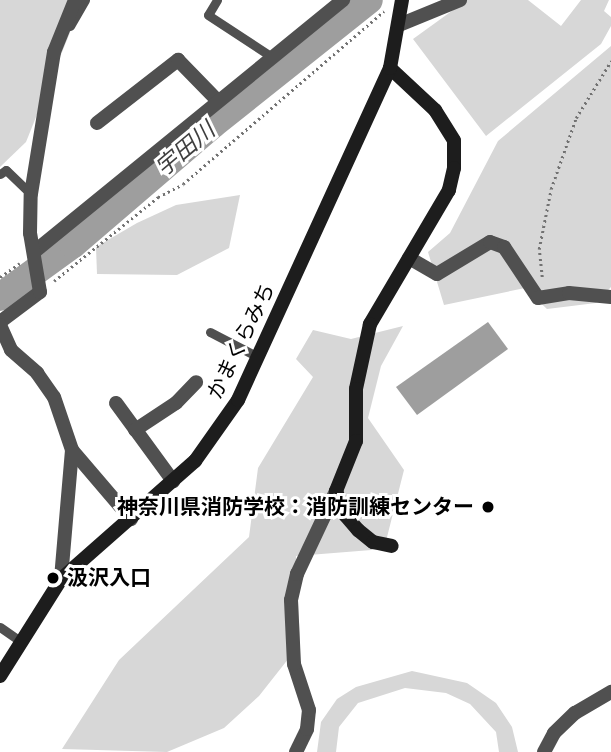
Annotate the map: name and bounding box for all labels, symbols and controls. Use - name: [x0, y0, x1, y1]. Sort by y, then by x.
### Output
- water label: 宇田川: [150, 116, 220, 182]
- street label: かまくらみち: [202, 279, 280, 403]
- place label: 神奈川県消防学校：消防訓練センター: [117, 494, 474, 520]
- marker: 神奈川県消防学校：消防訓練センター: [480, 499, 496, 515]
- place label: 汲沢入口: [67, 565, 151, 591]
- marker: 汲沢入口: [45, 570, 61, 586]

